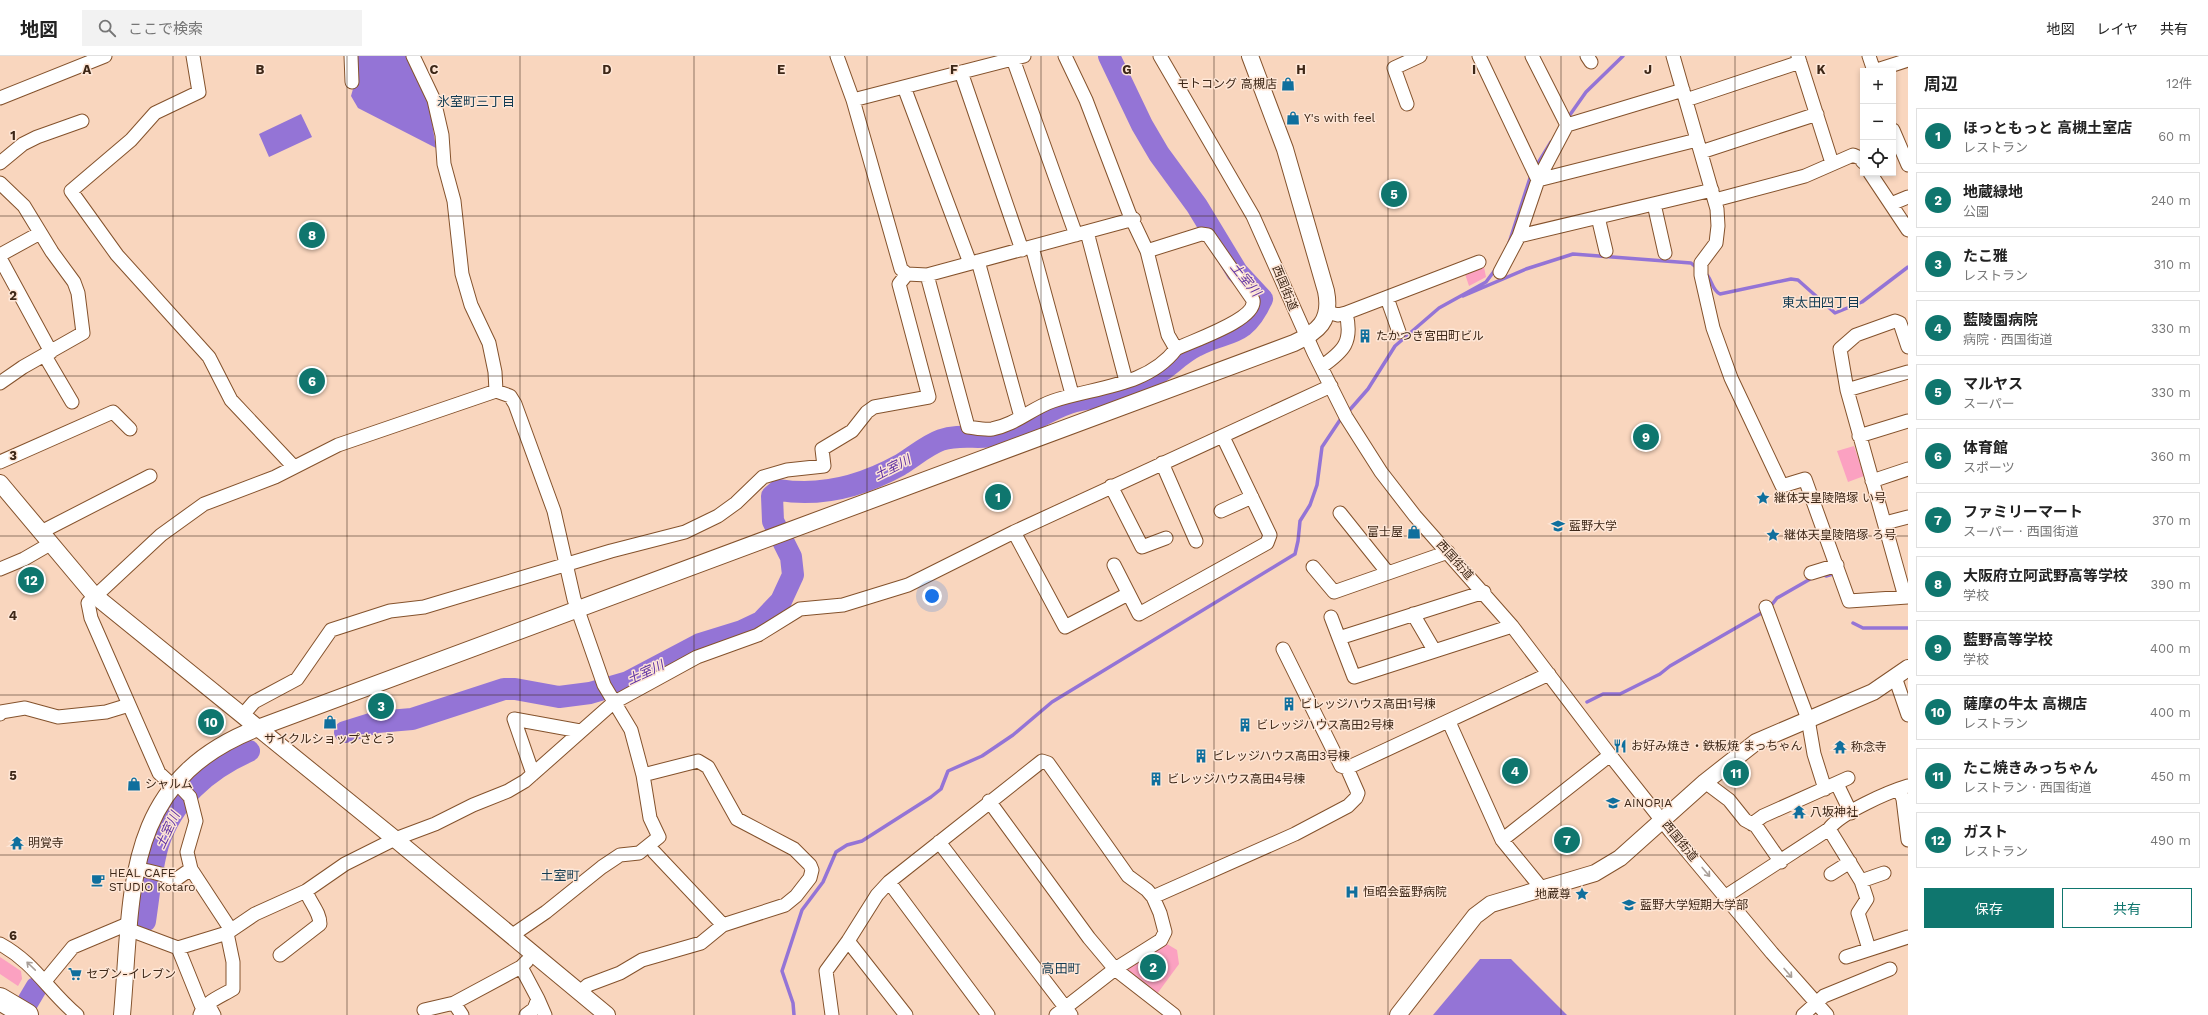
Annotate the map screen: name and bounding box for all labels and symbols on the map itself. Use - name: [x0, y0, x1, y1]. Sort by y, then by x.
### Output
- text: A: [83, 62, 92, 77]
- text: B: [256, 62, 265, 77]
- text: C: [430, 62, 439, 77]
- text: D: [602, 62, 612, 77]
- text: E: [777, 62, 785, 77]
- text: F: [950, 62, 958, 77]
- text: G: [1122, 62, 1132, 77]
- text: H: [1296, 62, 1306, 77]
- text: I: [1472, 62, 1476, 77]
- text: J: [1644, 62, 1652, 77]
- text: K: [1816, 62, 1826, 77]
- shop icon: モトコング 高槻店: [1280, 76, 1296, 92]
- place label: モトコング 高槻店: [1177, 77, 1277, 91]
- district label: 氷室町三丁目: [437, 94, 515, 109]
- shop icon: Y's with feel: [1285, 110, 1301, 126]
- place label: Y's with feel: [1304, 111, 1376, 125]
- text: 1: [10, 128, 16, 143]
- pin: 5: [1381, 179, 1407, 209]
- pin: 8: [299, 220, 325, 250]
- water label: 土室川: [1228, 259, 1265, 301]
- street label: 西国街道: [1270, 263, 1300, 313]
- text: 2: [9, 288, 17, 303]
- district label: 東太田四丁目: [1782, 295, 1860, 310]
- building icon: たかつき宮田町ビル: [1357, 328, 1373, 344]
- place label: たかつき宮田町ビル: [1376, 329, 1484, 343]
- pin: 6: [299, 366, 325, 396]
- pin: 9: [1633, 422, 1659, 452]
- text: 3: [9, 448, 17, 463]
- water label: 土室川: [871, 451, 915, 483]
- pin: 1: [985, 482, 1011, 512]
- place icon: 継体天皇陵陪塚 い号: [1755, 490, 1771, 506]
- place label: 継体天皇陵陪塚 い号: [1774, 491, 1886, 505]
- school or university icon: 藍野大学: [1550, 518, 1566, 534]
- place label: 藍野大学: [1569, 519, 1617, 533]
- shop icon: 富士屋: [1406, 524, 1422, 540]
- place label: 富士屋: [1367, 525, 1403, 539]
- place icon: 継体天皇陵陪塚 ろ号: [1765, 527, 1781, 543]
- place label: 継体天皇陵陪塚 ろ号: [1784, 528, 1896, 542]
- street label: 西国街道: [1434, 537, 1476, 583]
- pin: 12: [18, 565, 44, 595]
- your location: [922, 586, 942, 606]
- text: 4: [9, 608, 18, 623]
- water label: 土室川: [624, 657, 668, 687]
- pin: 3: [368, 691, 394, 721]
- building icon: ビレッジハウス高田1号棟: [1281, 696, 1297, 712]
- place label: ビレッジハウス高田1号棟: [1300, 697, 1436, 711]
- pin: 10: [198, 707, 224, 737]
- shop icon: サイクルショップさとう: [322, 714, 338, 730]
- building icon: ビレッジハウス高田2号棟: [1237, 717, 1253, 733]
- place label: ビレッジハウス高田2号棟: [1256, 718, 1394, 732]
- place label: サイクルショップさとう: [264, 732, 396, 746]
- restaurant icon: お好み焼き・鉄板焼 まっちゃん: [1612, 738, 1628, 754]
- place label: お好み焼き・鉄板焼 まっちゃん: [1631, 739, 1803, 753]
- temple icon: 称念寺: [1832, 739, 1848, 755]
- place label: 称念寺: [1851, 740, 1887, 754]
- building icon: ビレッジハウス高田3号棟: [1193, 748, 1209, 764]
- place label: ビレッジハウス高田3号棟: [1212, 749, 1350, 763]
- pin: 4: [1502, 756, 1528, 786]
- pin: 11: [1723, 758, 1749, 788]
- text: 5: [9, 768, 17, 783]
- building icon: ビレッジハウス高田4号棟: [1148, 771, 1164, 787]
- place label: ビレッジハウス高田4号棟: [1167, 772, 1306, 786]
- shop icon: シャルム: [126, 776, 142, 792]
- place label: シャルム: [145, 777, 193, 791]
- school or university icon: AINOPIA: [1605, 795, 1621, 811]
- place label: AINOPIA: [1624, 796, 1672, 810]
- temple icon: 八坂神社: [1791, 804, 1807, 820]
- place label: 八坂神社: [1810, 805, 1858, 819]
- water label: 土室川: [152, 808, 183, 851]
- street label: 西国街道: [1659, 818, 1701, 864]
- pin: 7: [1554, 825, 1580, 855]
- temple icon: 明覚寺: [9, 835, 25, 851]
- place label: 明覚寺: [28, 836, 64, 850]
- place label: HEAL CAFE STUDIO Kotaro: [109, 866, 196, 894]
- one-way arrow: [1701, 867, 1710, 877]
- district label: 土室町: [540, 868, 580, 883]
- cafe icon: HEAL CAFE STUDIO Kotaro: [90, 872, 106, 888]
- hospital icon: 恒昭会藍野病院: [1344, 884, 1360, 900]
- place label: 恒昭会藍野病院: [1363, 885, 1447, 899]
- place icon: 地蔵尊: [1574, 886, 1590, 902]
- place label: 地蔵尊: [1535, 887, 1571, 901]
- school or university icon: 藍野大学短期大学部: [1621, 897, 1637, 913]
- place label: 藍野大学短期大学部: [1640, 898, 1748, 912]
- text: 6: [9, 928, 17, 943]
- pin: 2: [1140, 952, 1166, 982]
- one-way arrow: [26, 961, 36, 971]
- district label: 高田町: [1041, 961, 1081, 976]
- supermarket icon: セブン-イレブン: [67, 966, 83, 982]
- place label: セブン-イレブン: [86, 967, 176, 981]
- one-way arrow: [1784, 967, 1793, 978]

